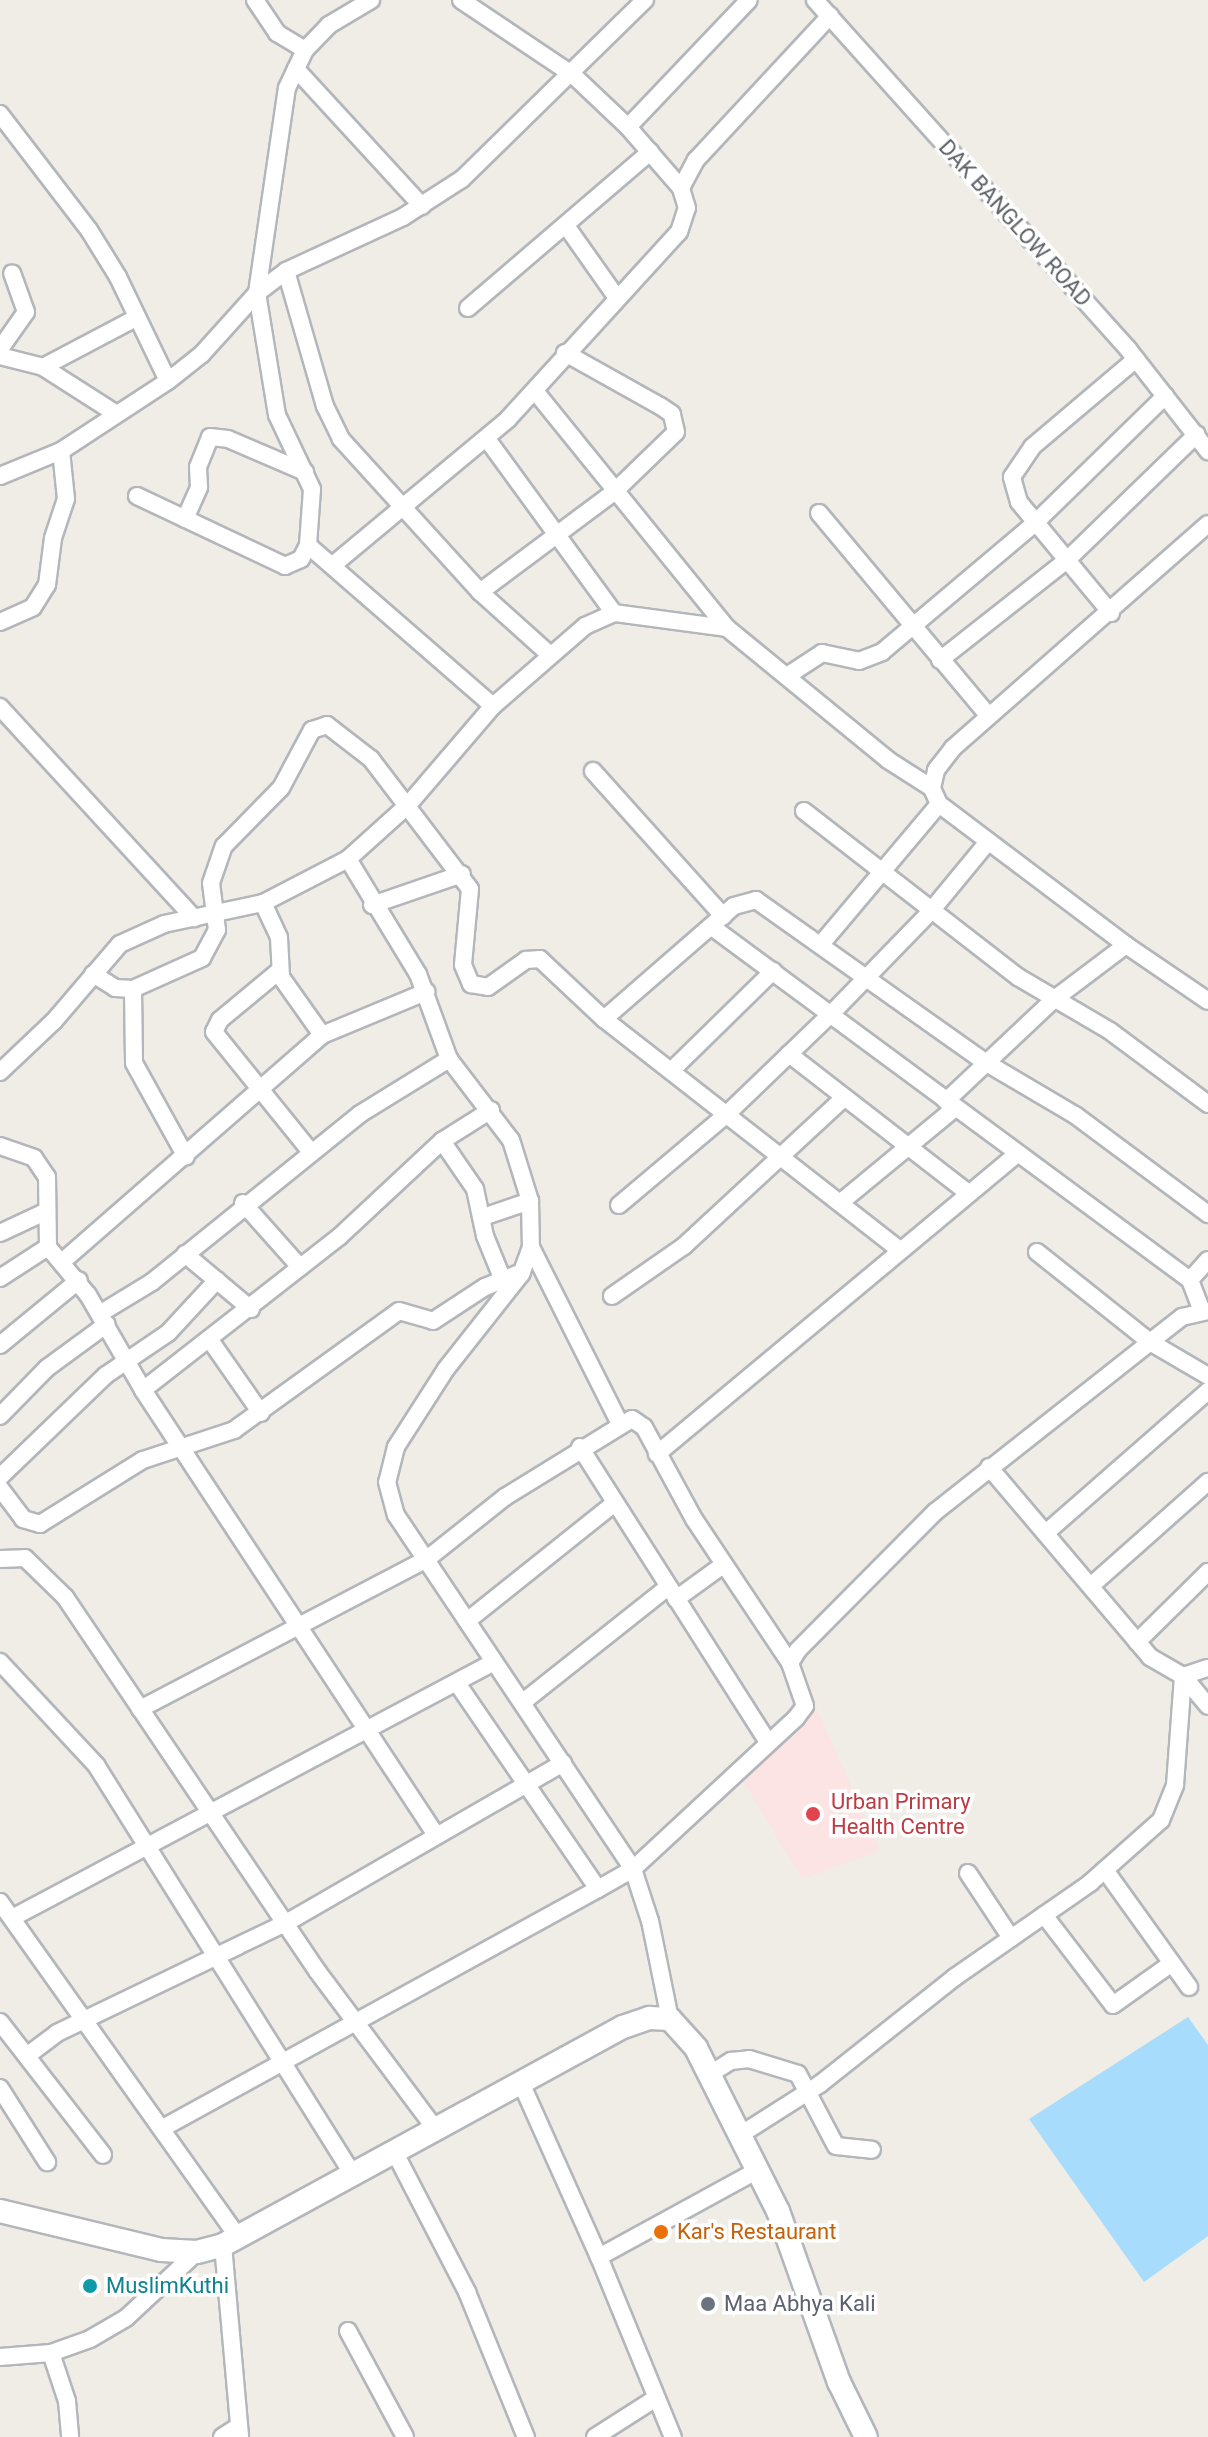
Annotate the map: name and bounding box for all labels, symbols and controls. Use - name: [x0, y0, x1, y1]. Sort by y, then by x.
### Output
- street label: DAK BANGLOW ROAD: [933, 134, 1097, 312]
- place label: Urban Primary Health Centre: [831, 1788, 971, 1840]
- marker: Urban Primary Health Centre: [802, 1803, 824, 1825]
- place label: Kar's Restaurant: [677, 2219, 836, 2245]
- marker: Kar's Restaurant: [652, 2223, 670, 2241]
- place label: MuslimKuthi: [106, 2273, 229, 2299]
- marker: MuslimKuthi: [81, 2277, 99, 2295]
- place label: Maa Abhya Kali: [724, 2291, 876, 2317]
- marker: Maa Abhya Kali: [699, 2295, 717, 2313]

